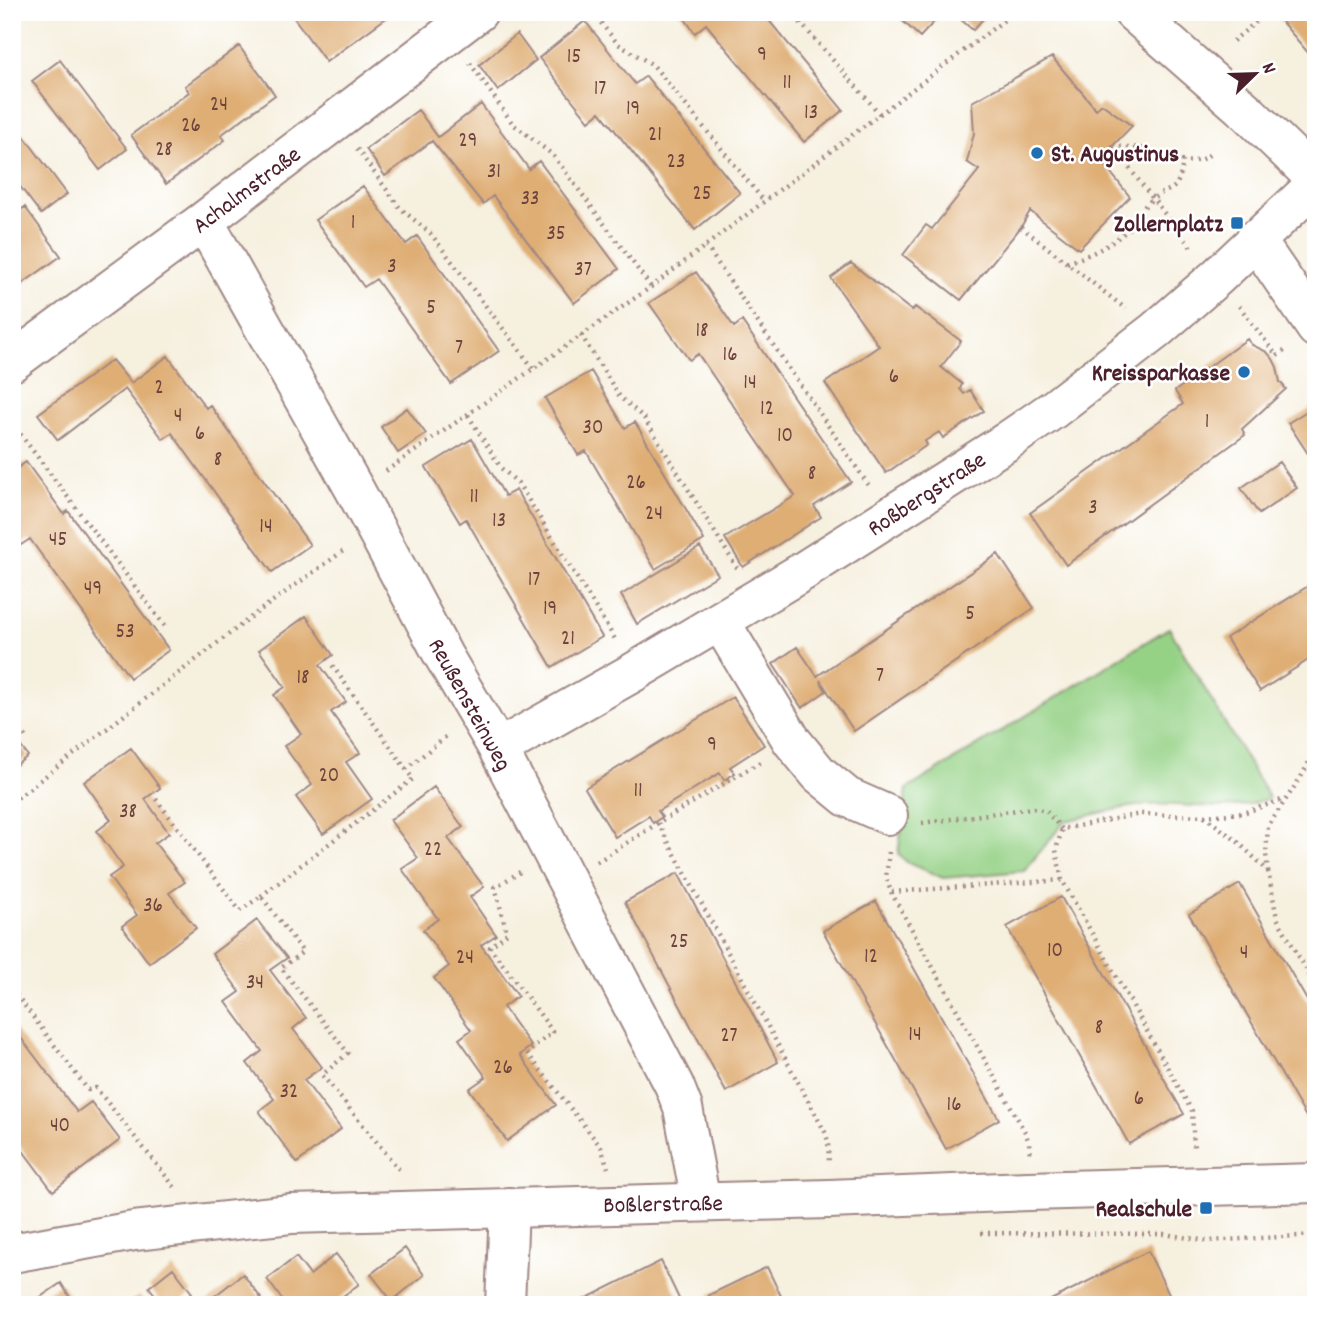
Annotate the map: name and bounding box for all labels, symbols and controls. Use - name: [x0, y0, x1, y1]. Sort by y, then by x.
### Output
- north arrow: [1220, 38, 1290, 108]
- house number: 9: [757, 41, 767, 71]
- house number: 15: [567, 43, 581, 73]
- text: N: [1253, 59, 1282, 78]
- house number: 11: [782, 69, 792, 99]
- house number: 17: [594, 75, 606, 105]
- house number: 24: [210, 91, 228, 121]
- house number: 19: [626, 95, 640, 125]
- house number: 13: [804, 99, 818, 129]
- house number: 26: [181, 112, 201, 142]
- house number: 21: [648, 121, 662, 151]
- house number: 29: [459, 127, 477, 157]
- house number: 28: [155, 136, 173, 166]
- street label: Achalmstraße: [186, 139, 309, 244]
- place label: St. Augustinus: [1051, 139, 1179, 173]
- marker: St. Augustinus: [1029, 145, 1045, 161]
- house number: 23: [667, 148, 685, 178]
- house number: 31: [487, 158, 501, 188]
- house number: 25: [693, 180, 711, 210]
- house number: 33: [521, 185, 539, 215]
- house number: 1: [351, 209, 355, 239]
- place label: Zollernplatz: [1114, 209, 1224, 243]
- marker: Zollernplatz: [1229, 215, 1245, 231]
- house number: 35: [546, 220, 566, 250]
- house number: 3: [387, 253, 397, 283]
- house number: 37: [574, 256, 592, 286]
- house number: 5: [426, 294, 436, 324]
- house number: 18: [695, 317, 709, 347]
- house number: 7: [455, 334, 463, 364]
- house number: 16: [723, 341, 737, 371]
- place label: Kreissparkasse: [1092, 358, 1230, 392]
- house number: 6: [889, 363, 899, 393]
- marker: Kreissparkasse: [1236, 364, 1252, 380]
- house number: 14: [743, 369, 757, 399]
- house number: 2: [154, 374, 164, 404]
- house number: 12: [760, 395, 774, 425]
- house number: 4: [174, 402, 182, 432]
- house number: 1: [1205, 408, 1209, 438]
- house number: 30: [583, 414, 603, 444]
- house number: 6: [195, 420, 205, 450]
- house number: 10: [777, 422, 793, 452]
- street label: Roßbergstraße: [862, 444, 994, 547]
- house number: 8: [214, 446, 222, 476]
- house number: 8: [808, 460, 816, 490]
- house number: 26: [626, 469, 646, 499]
- house number: 11: [469, 483, 479, 513]
- house number: 3: [1088, 494, 1098, 524]
- house number: 24: [645, 500, 663, 530]
- house number: 13: [492, 507, 506, 537]
- house number: 14: [259, 513, 273, 543]
- house number: 45: [49, 526, 67, 556]
- house number: 17: [528, 566, 540, 596]
- house number: 49: [84, 575, 102, 605]
- house number: 19: [543, 595, 557, 625]
- house number: 5: [965, 600, 975, 630]
- house number: 53: [115, 618, 135, 648]
- house number: 21: [561, 625, 575, 655]
- street label: Reußensteinweg: [418, 633, 519, 778]
- house number: 7: [876, 662, 884, 692]
- house number: 18: [296, 664, 310, 694]
- house number: 9: [707, 731, 717, 761]
- house number: 20: [319, 762, 339, 792]
- house number: 11: [633, 777, 643, 807]
- house number: 38: [119, 798, 137, 828]
- house number: 22: [424, 836, 442, 866]
- house number: 36: [143, 892, 163, 922]
- house number: 25: [670, 928, 688, 958]
- house number: 10: [1047, 937, 1063, 967]
- house number: 4: [1240, 939, 1248, 969]
- house number: 12: [864, 943, 878, 973]
- house number: 24: [456, 944, 474, 974]
- house number: 34: [246, 969, 264, 999]
- house number: 8: [1095, 1014, 1103, 1044]
- house number: 14: [908, 1021, 922, 1051]
- house number: 27: [720, 1022, 738, 1052]
- house number: 26: [493, 1054, 513, 1084]
- house number: 32: [280, 1078, 298, 1108]
- house number: 6: [1134, 1085, 1144, 1115]
- house number: 16: [947, 1091, 961, 1121]
- house number: 40: [50, 1112, 70, 1142]
- street label: Boßlerstraße: [603, 1188, 723, 1224]
- place label: Realschule: [1095, 1194, 1192, 1228]
- marker: Realschule: [1198, 1200, 1214, 1216]

